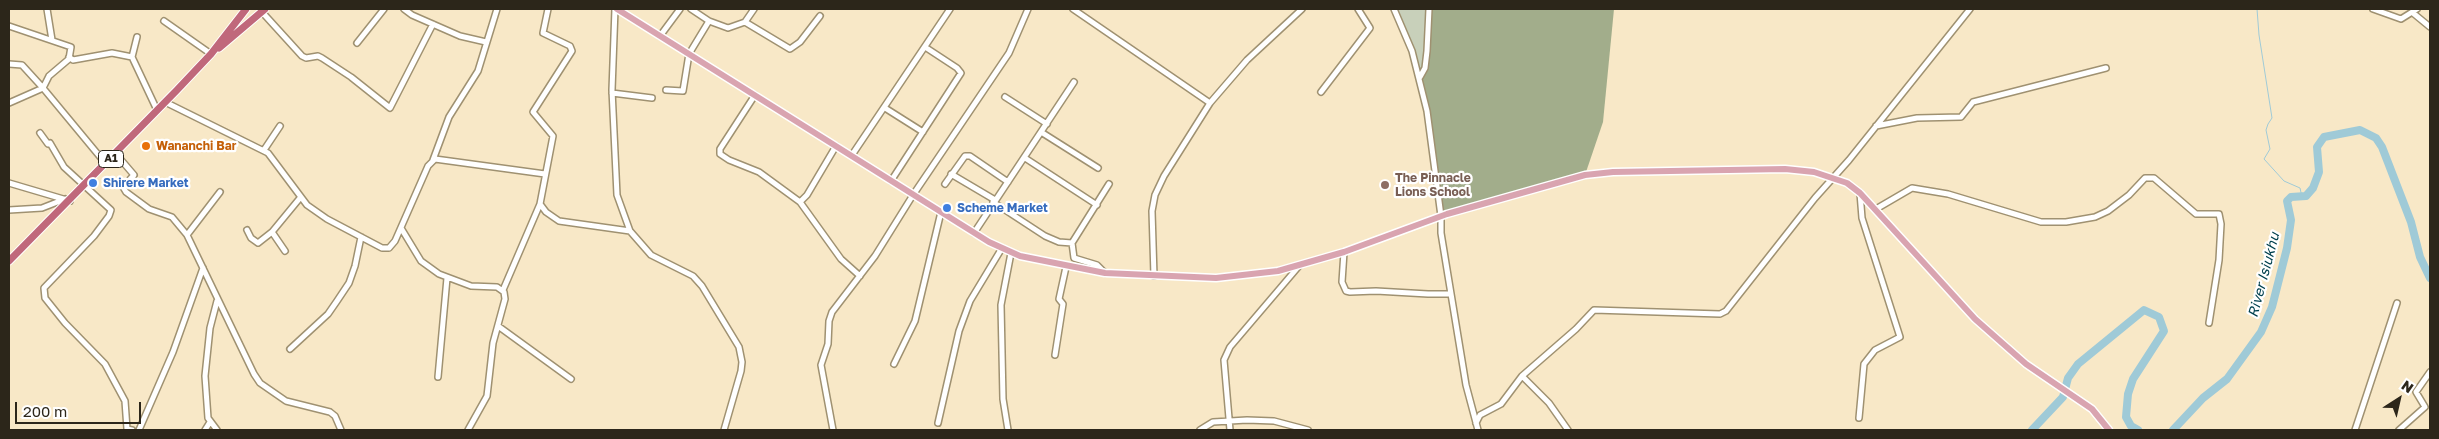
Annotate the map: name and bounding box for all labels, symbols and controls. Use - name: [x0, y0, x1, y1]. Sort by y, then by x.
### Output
- place label: Wananchi Bar: [156, 139, 236, 153]
- marker: Wananchi Bar: [140, 140, 152, 152]
- road number: A1: [98, 150, 124, 168]
- place label: The Pinnacle Lions School: [1395, 171, 1471, 199]
- place label: Shirere Market: [103, 176, 189, 190]
- marker: Shirere Market: [87, 177, 99, 189]
- marker: The Pinnacle Lions School: [1379, 179, 1391, 191]
- place label: Scheme Market: [957, 201, 1048, 215]
- marker: Scheme Market: [941, 202, 953, 214]
- water label: River Isiukhu: [2245, 231, 2283, 319]
- north arrow: [2374, 374, 2424, 424]
- text: N: [2399, 376, 2417, 396]
- scale bar: [18, 392, 144, 424]
- text: 200 m: [23, 402, 67, 420]

